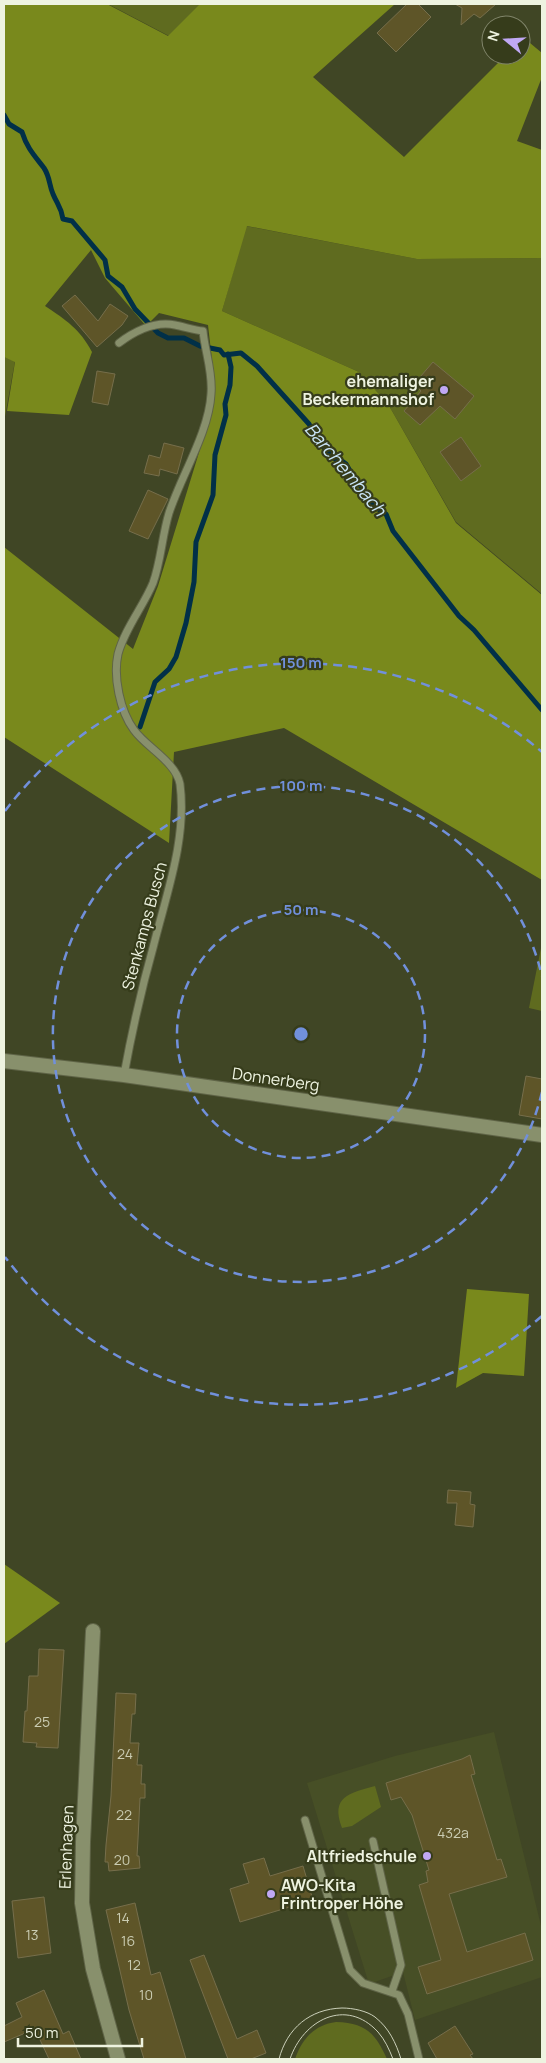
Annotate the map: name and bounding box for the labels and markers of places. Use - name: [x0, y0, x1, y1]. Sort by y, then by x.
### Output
- place label: ehemaliger Beckermannshof: [302, 370, 434, 410]
- marker: ehemaliger Beckermannshof: [438, 384, 450, 396]
- centre of rings: [292, 1025, 310, 1043]
- place label: Altfriedschule: [306, 1845, 417, 1867]
- marker: Altfriedschule: [421, 1850, 433, 1862]
- place label: AWO-Kita Frintroper Höhe: [281, 1874, 404, 1914]
- marker: AWO-Kita Frintroper Höhe: [265, 1888, 277, 1900]

